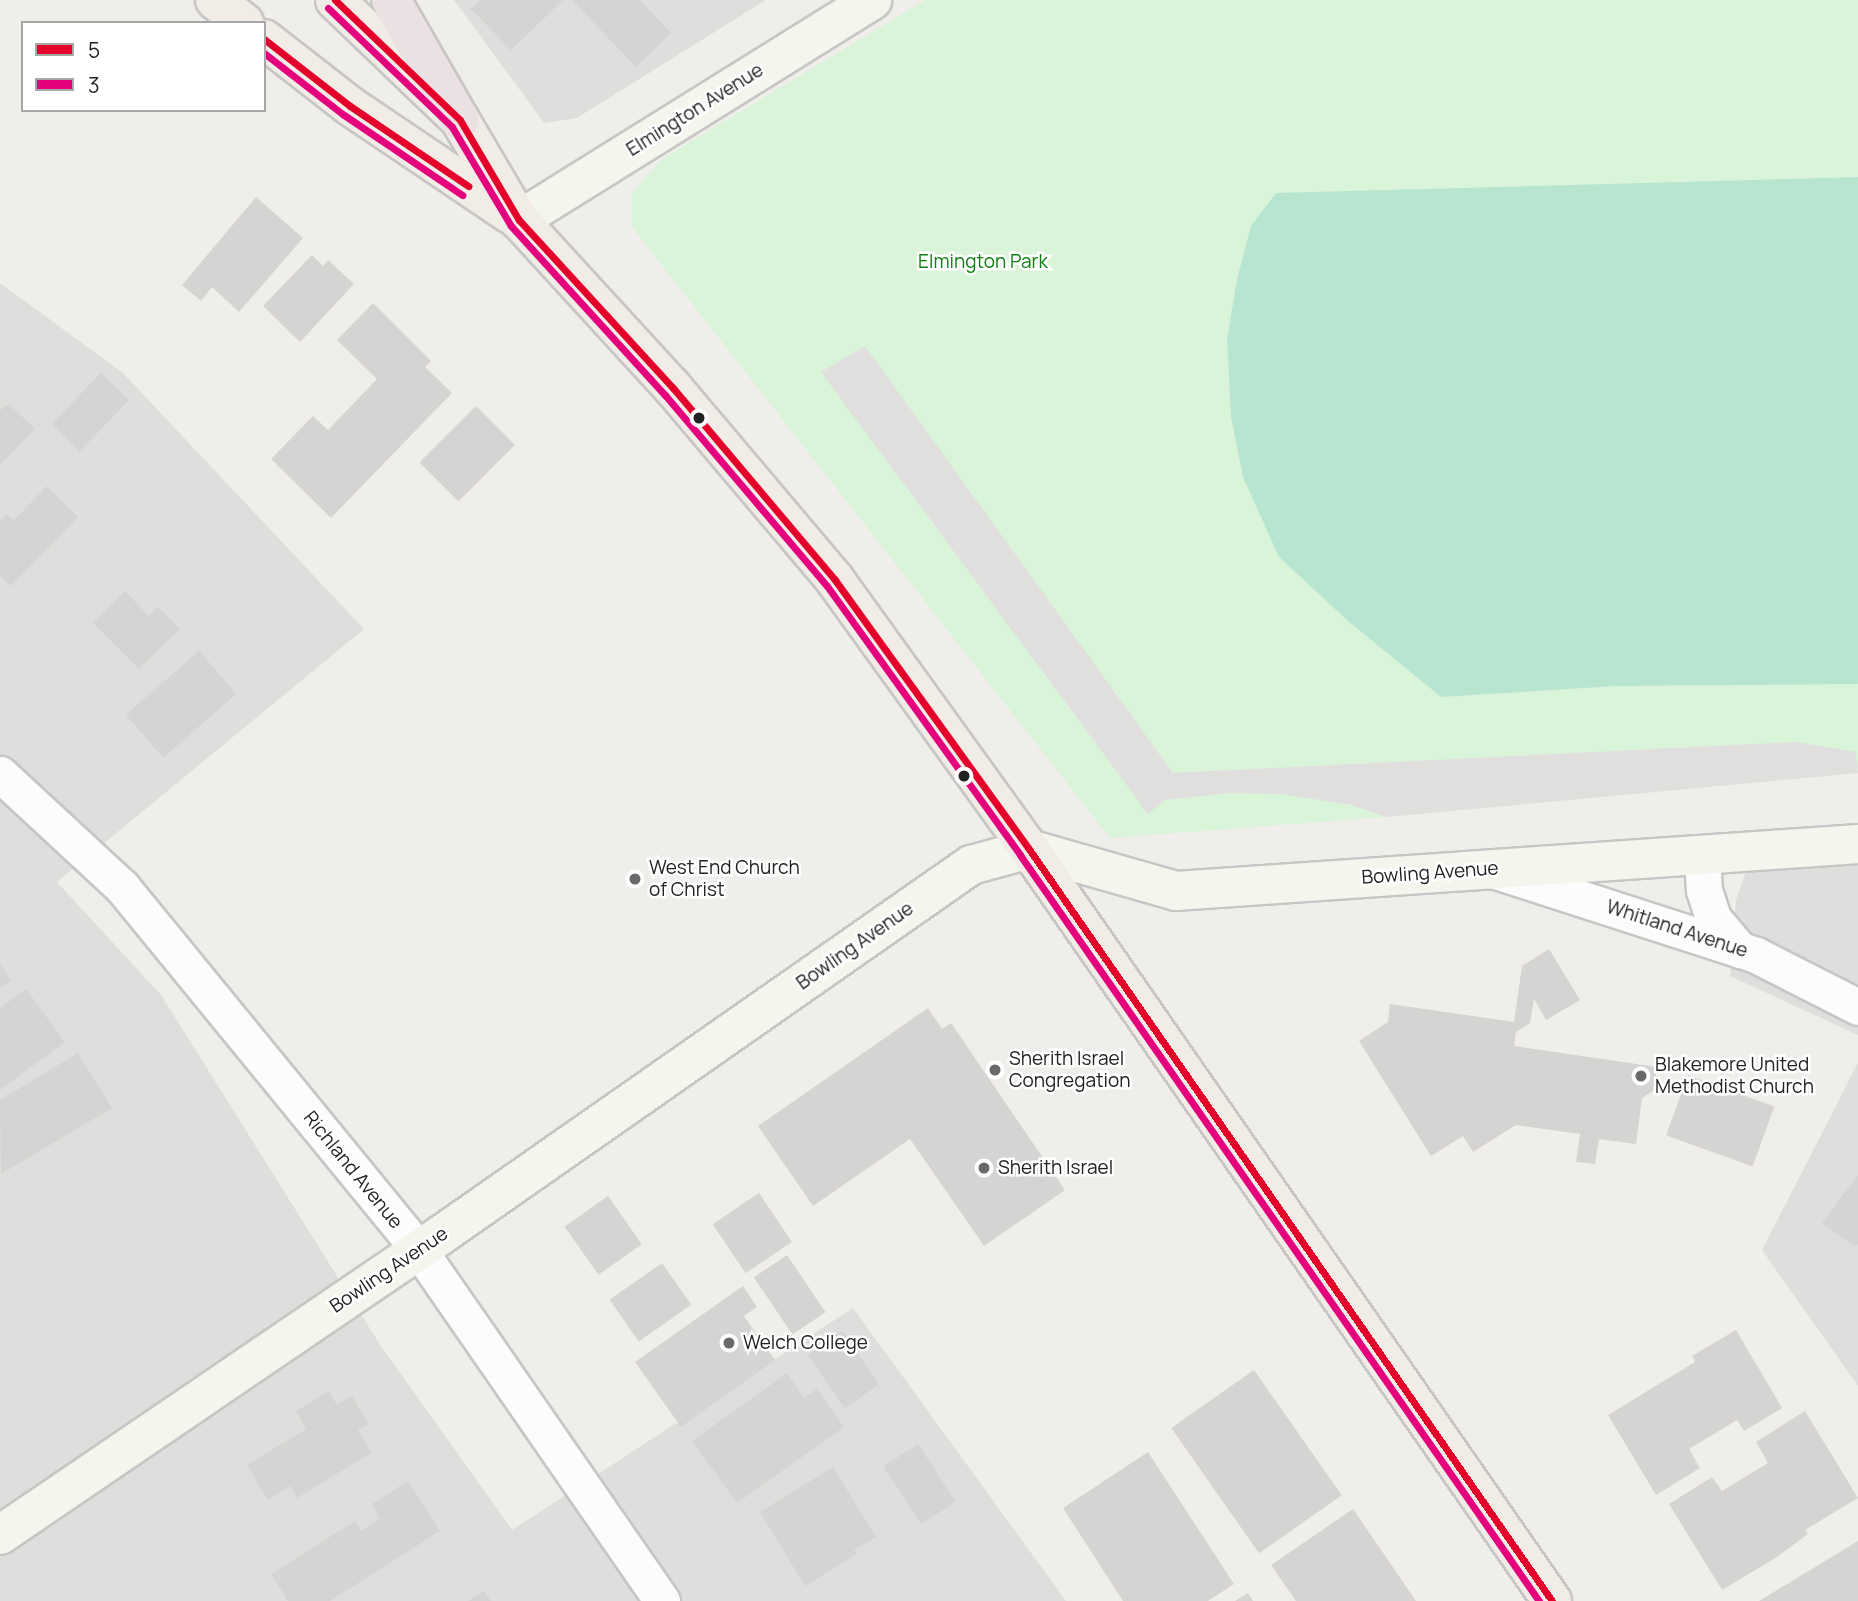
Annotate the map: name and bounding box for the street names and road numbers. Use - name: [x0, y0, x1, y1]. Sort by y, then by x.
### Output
- street label: Elmington Avenue: [622, 59, 768, 161]
- street label: Bowling Avenue: [1361, 857, 1499, 889]
- street label: Whitland Avenue: [1603, 895, 1751, 963]
- street label: Bowling Avenue: [792, 897, 918, 995]
- street label: Richland Avenue: [299, 1107, 407, 1233]
- street label: Bowling Avenue: [326, 1222, 452, 1318]

